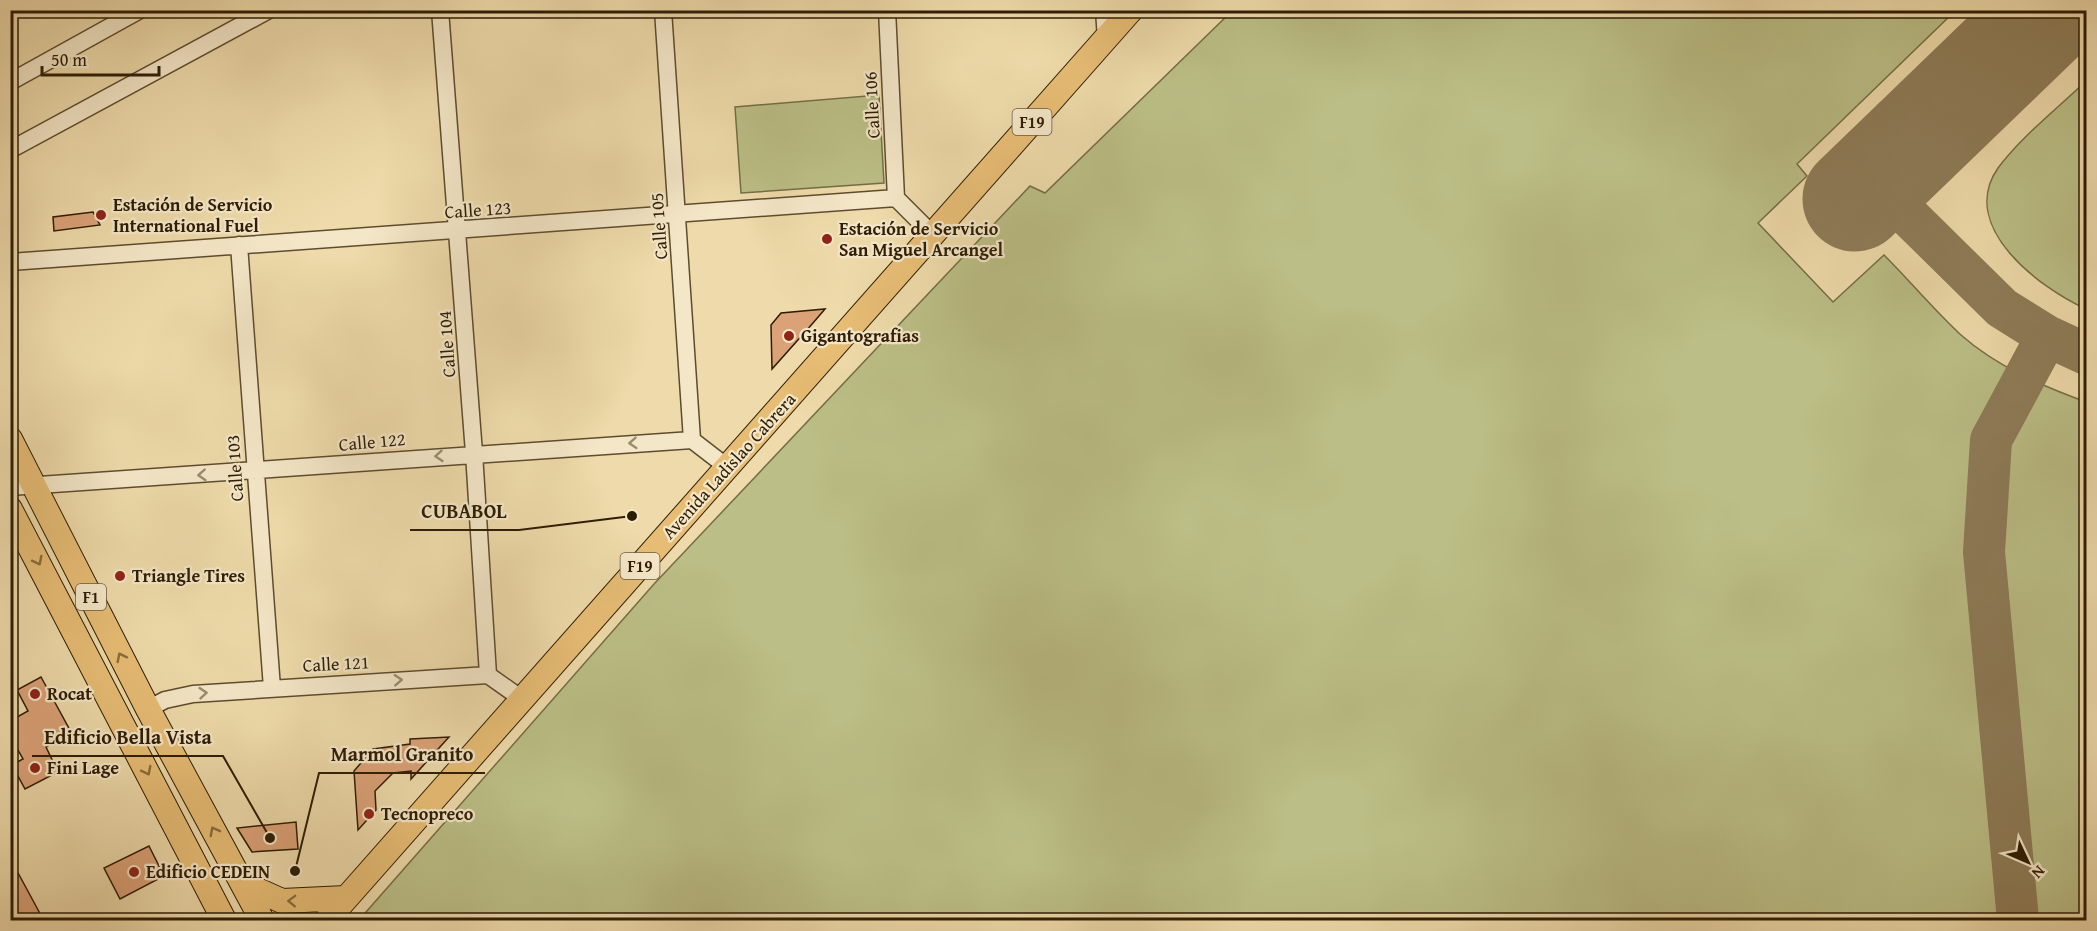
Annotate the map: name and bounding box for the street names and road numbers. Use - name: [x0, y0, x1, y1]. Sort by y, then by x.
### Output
- street label: Calle 106: [856, 71, 887, 139]
- road number: F19: [1012, 109, 1052, 135]
- street label: Calle 105: [643, 192, 674, 260]
- street label: Calle 123: [444, 194, 512, 225]
- street label: Calle 104: [431, 310, 462, 378]
- street label: Avenida Ladislao Cabrera: [655, 386, 802, 545]
- street label: Calle 122: [338, 425, 406, 458]
- street label: Calle 103: [219, 434, 250, 502]
- road number: F19: [620, 553, 660, 579]
- road number: F1: [76, 584, 106, 610]
- street label: Calle 121: [302, 648, 370, 679]

